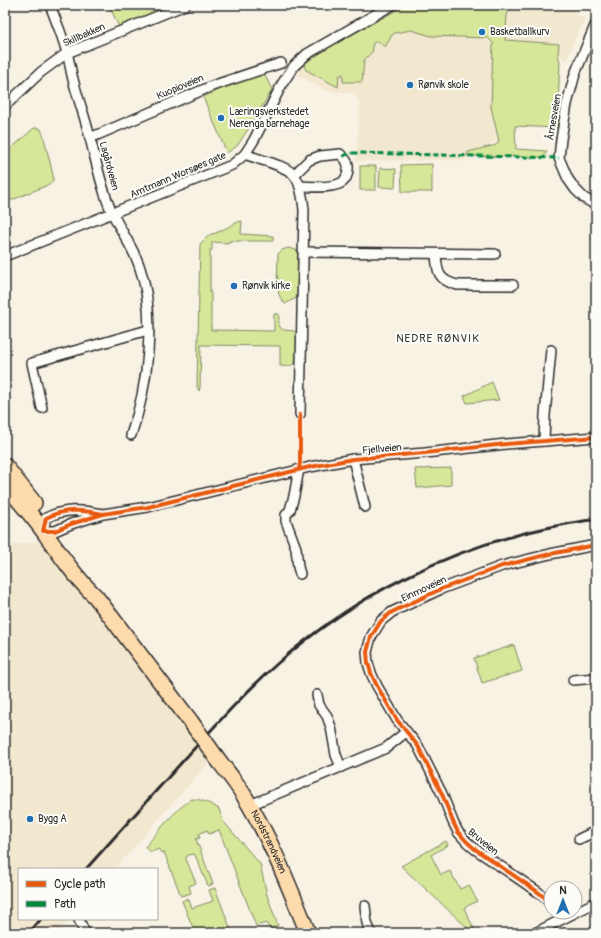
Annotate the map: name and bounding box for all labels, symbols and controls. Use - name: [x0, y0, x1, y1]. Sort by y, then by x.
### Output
- street label: Skillbakken: [61, 20, 107, 50]
- place label: Basketballkurv: [490, 26, 550, 38]
- marker: Basketballkurv: [477, 27, 487, 37]
- street label: Kuopioveien: [155, 72, 206, 102]
- place label: Rønvik skole: [418, 79, 469, 91]
- marker: Rønvik skole: [405, 80, 415, 90]
- street label: Årnesveien: [542, 92, 564, 141]
- place label: Læringsverkstedet Nerenga barnehage: [229, 106, 310, 130]
- marker: Læringsverkstedet Nerenga barnehage: [216, 113, 226, 123]
- street label: Lagårdveien: [97, 140, 122, 192]
- street label: Amtmann Worsøes gate: [128, 149, 228, 201]
- place label: Rønvik kirke: [242, 280, 290, 292]
- marker: Rønvik kirke: [229, 281, 239, 291]
- district label: NEDRE RØNVIK: [396, 332, 480, 345]
- street label: Fjellveien: [362, 441, 403, 457]
- street label: Einmoveien: [400, 573, 449, 605]
- street label: Nordstrandveien: [248, 808, 289, 876]
- place label: Bygg A: [38, 813, 67, 825]
- marker: Bygg A: [25, 814, 35, 824]
- street label: Bruveien: [465, 826, 501, 858]
- legend: [18, 868, 158, 920]
- text: Cycle path: [54, 877, 106, 892]
- north arrow: [543, 880, 583, 920]
- text: N: [559, 884, 567, 897]
- text: Path: [54, 897, 76, 912]

